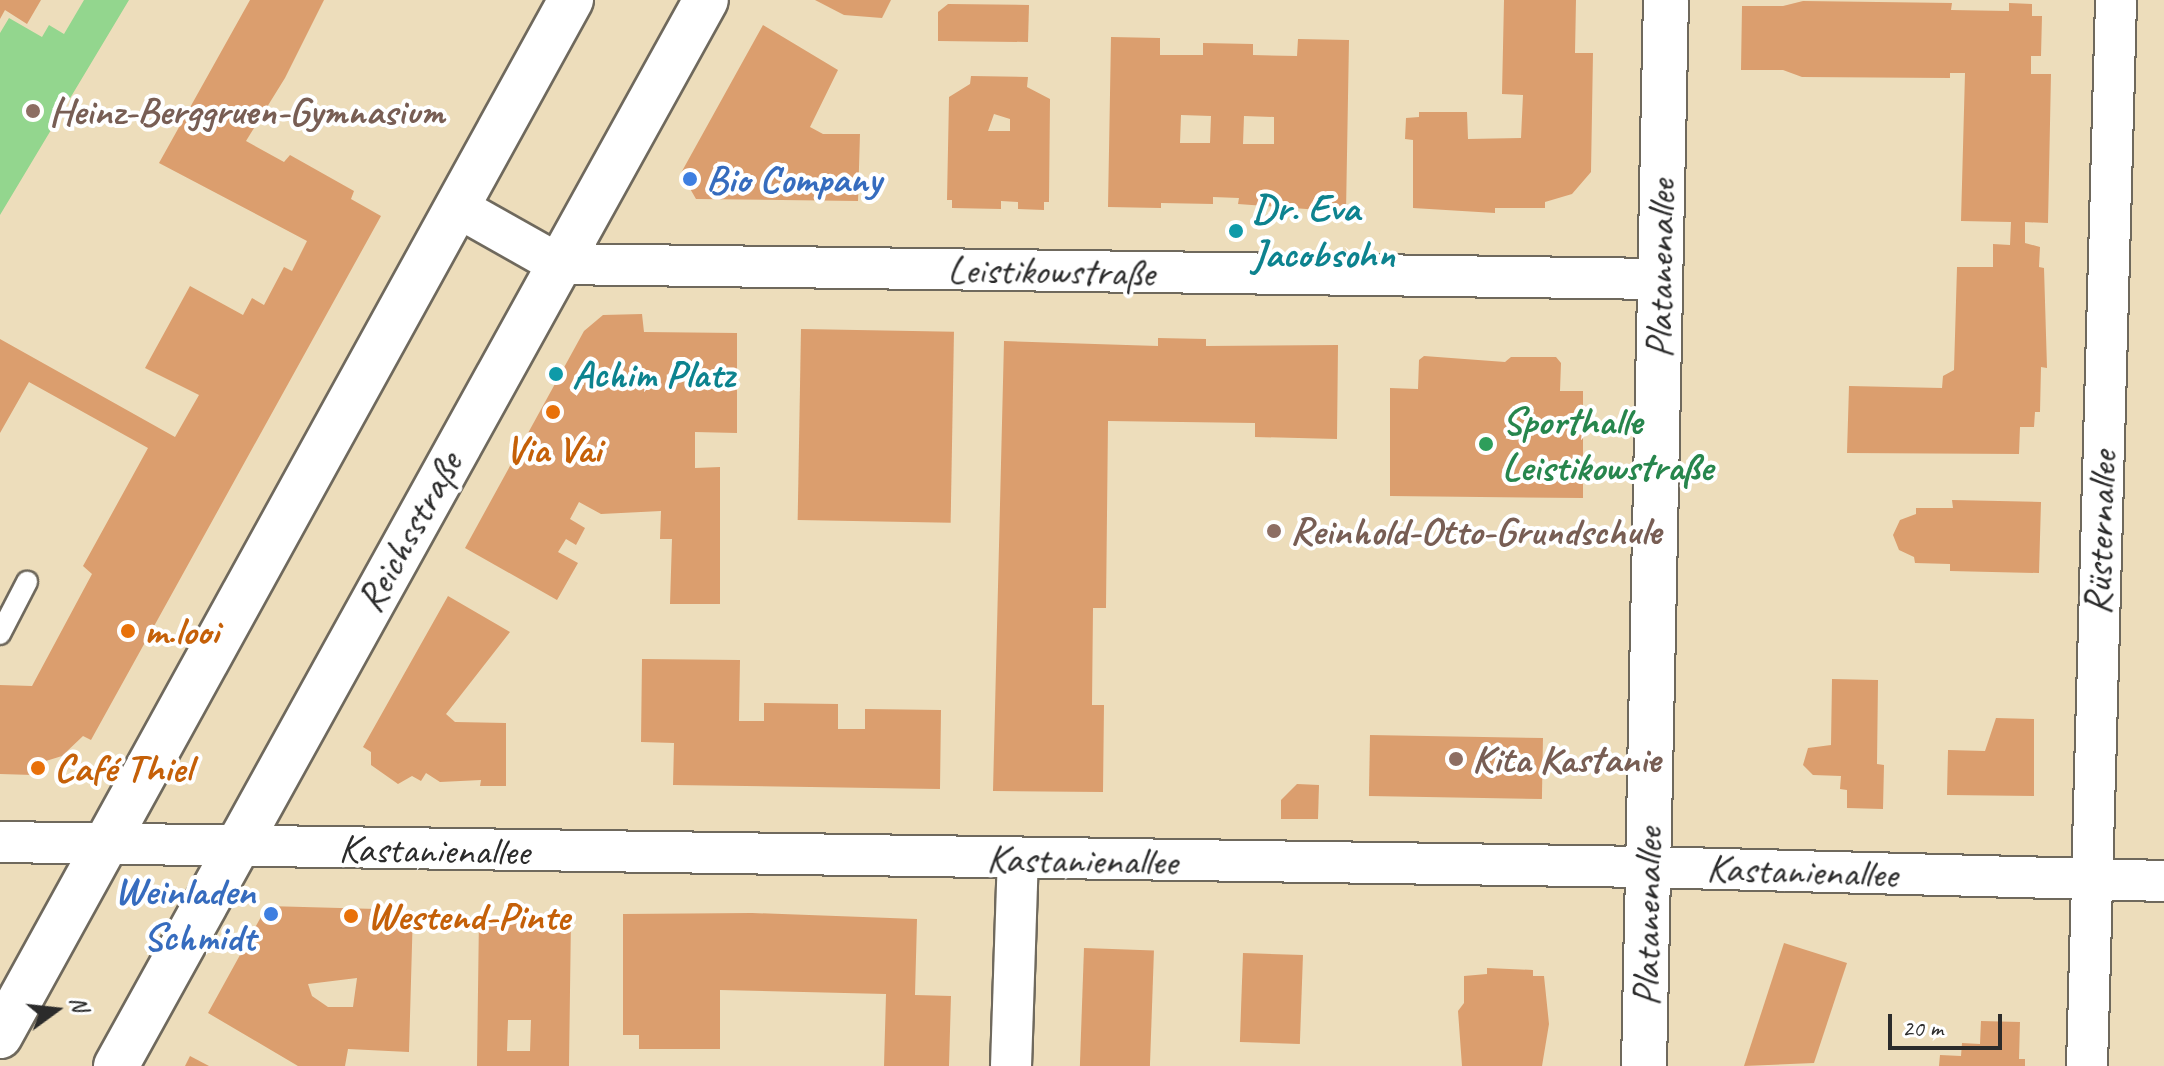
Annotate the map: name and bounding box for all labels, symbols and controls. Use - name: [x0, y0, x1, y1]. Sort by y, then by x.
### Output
- place label: Heinz-Berggruen-Gymnasium: [49, 87, 444, 135]
- marker: Heinz-Berggruen-Gymnasium: [24, 102, 42, 120]
- place label: Bio Company: [706, 155, 879, 203]
- marker: Bio Company: [681, 170, 699, 188]
- street label: Platanenallee: [1634, 179, 1686, 359]
- place label: Dr. Eva Jacobsohn: [1252, 184, 1395, 278]
- marker: Dr. Eva Jacobsohn: [1227, 222, 1245, 240]
- street label: Leistikowstraße: [947, 245, 1155, 297]
- place label: Achim Platz: [572, 350, 736, 398]
- marker: Achim Platz: [547, 365, 565, 383]
- place label: Sporthalle Leistikowstraße: [1502, 397, 1712, 491]
- marker: Via Vai: [544, 403, 562, 421]
- place label: Via Vai: [505, 425, 601, 473]
- marker: Sporthalle Leistikowstraße: [1477, 435, 1495, 453]
- street label: Reichsstraße: [346, 444, 472, 620]
- street label: Rüsternallee: [2073, 450, 2127, 616]
- place label: Reinhold-Otto-Grundschule: [1290, 507, 1661, 555]
- marker: Reinhold-Otto-Grundschule: [1265, 522, 1283, 540]
- place label: m.looi: [144, 607, 219, 655]
- marker: m.looi: [119, 622, 137, 640]
- place label: Kita Kastanie: [1472, 735, 1660, 783]
- place label: Café Thiel: [54, 744, 192, 792]
- marker: Kita Kastanie: [1447, 750, 1465, 768]
- marker: Café Thiel: [29, 759, 47, 777]
- street label: Kastanienallee: [338, 824, 530, 876]
- street label: Platanenallee: [1621, 827, 1673, 1007]
- street label: Kastanienallee: [986, 834, 1178, 886]
- street label: Kastanienallee: [1706, 844, 1898, 898]
- place label: Weinladen Schmidt: [115, 867, 255, 961]
- place label: Westend-Pinte: [367, 892, 570, 940]
- marker: Weinladen Schmidt: [262, 905, 280, 923]
- marker: Westend-Pinte: [342, 907, 360, 925]
- north arrow: [16, 970, 96, 1050]
- text: N: [64, 994, 94, 1014]
- scale bar: [1892, 998, 2006, 1048]
- text: 20 m: [1902, 1013, 1943, 1043]

